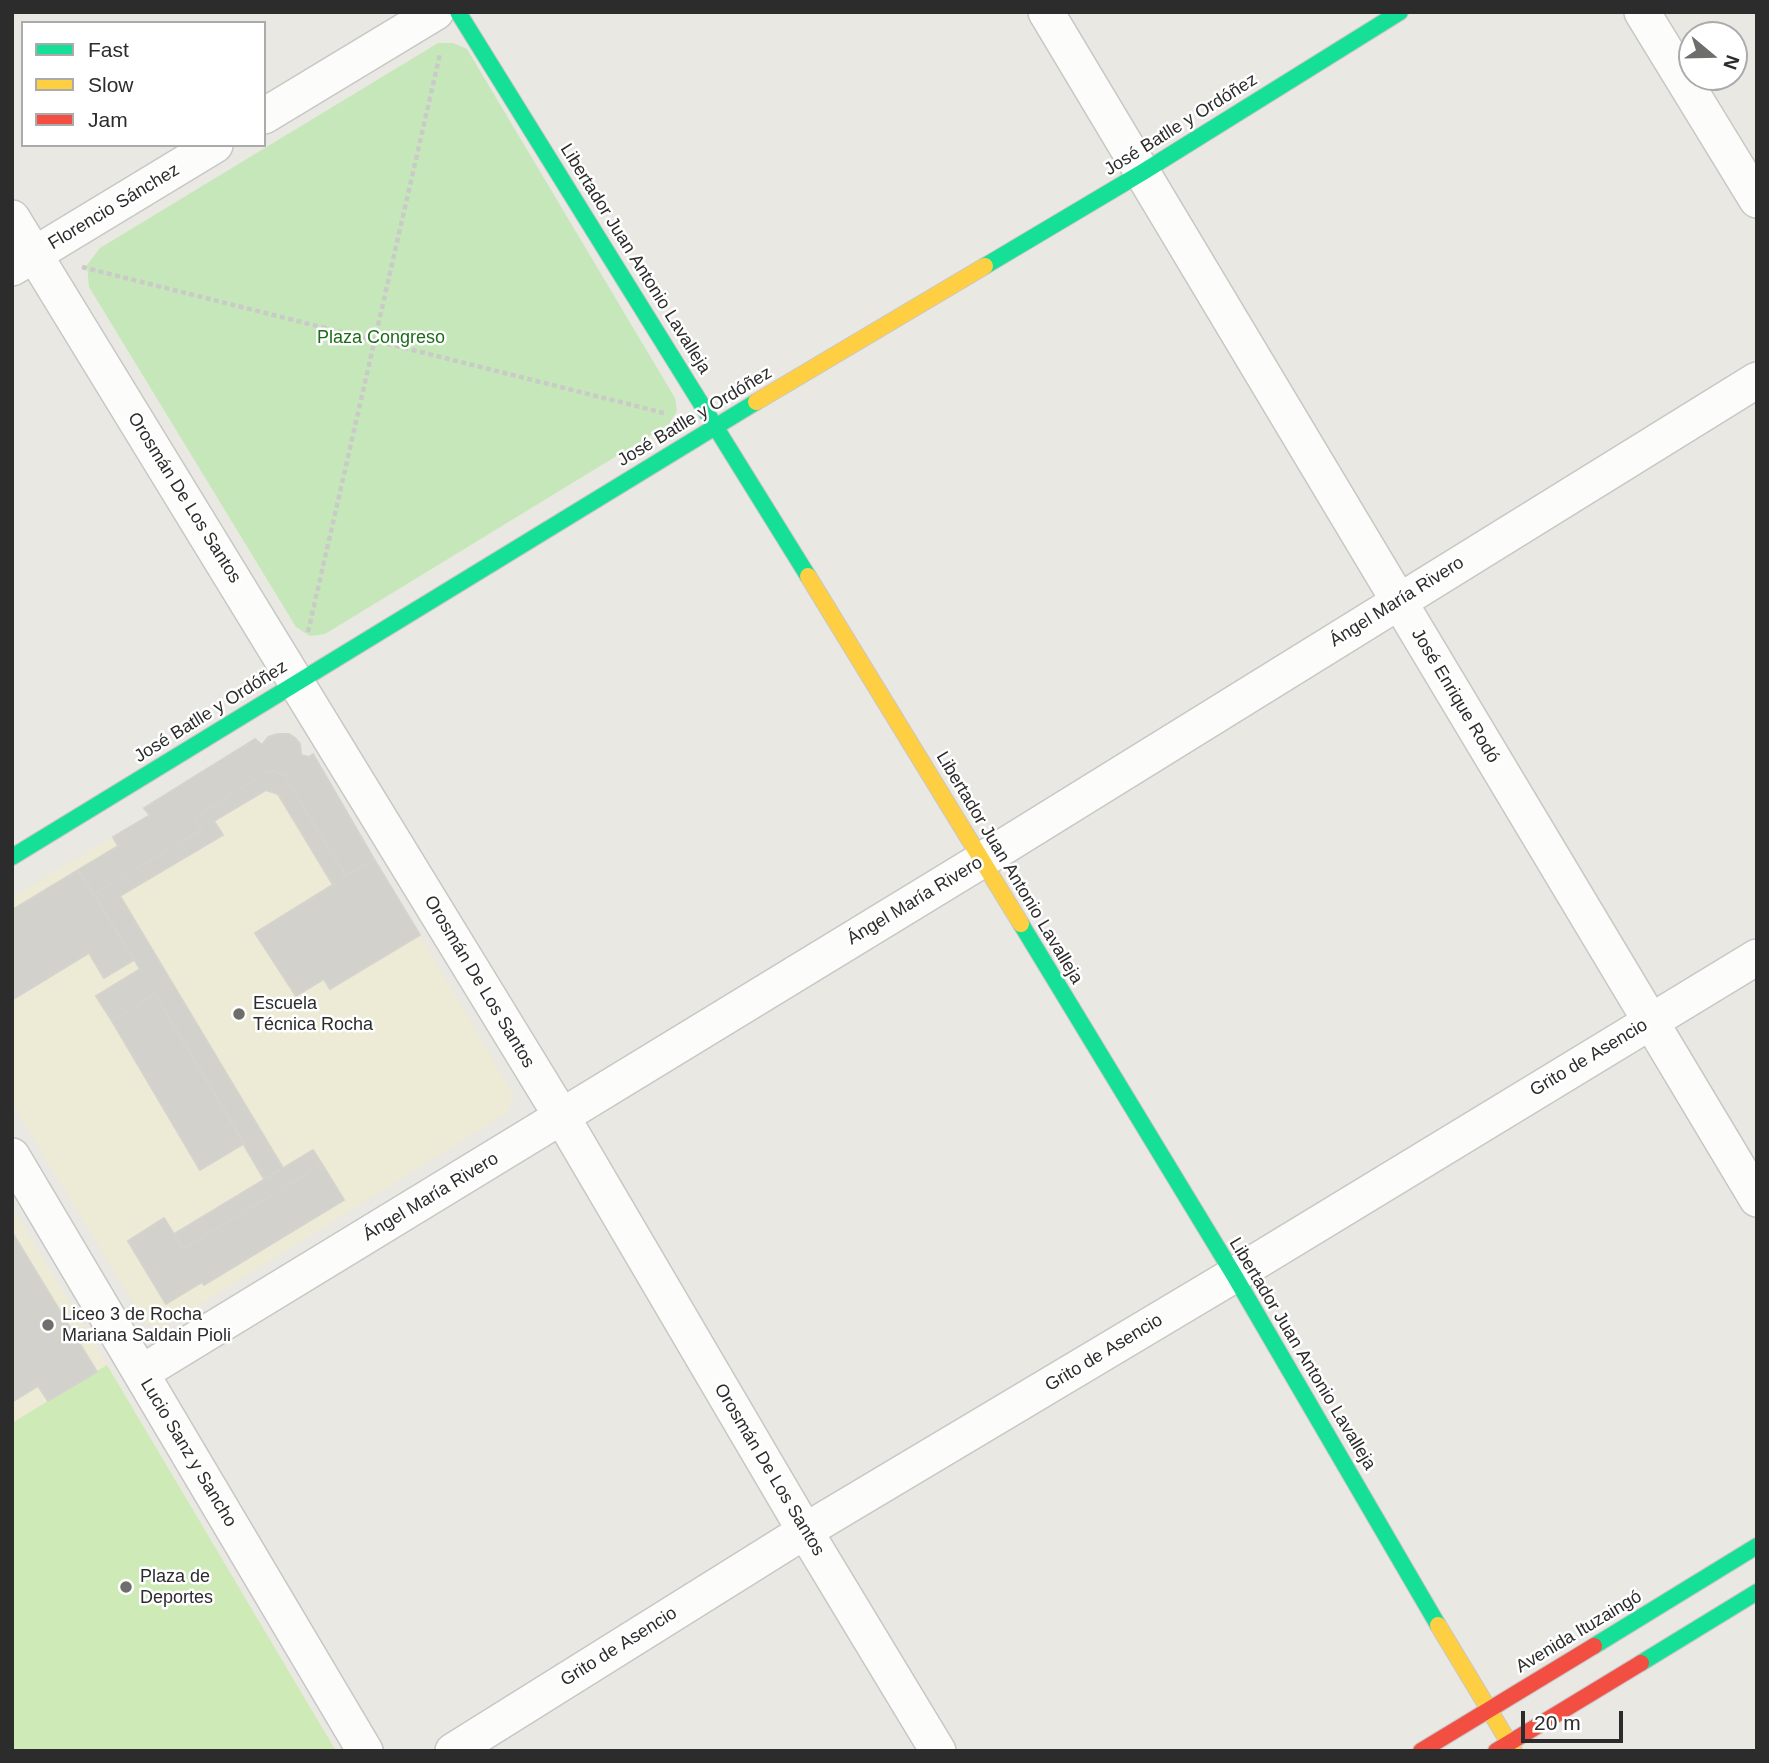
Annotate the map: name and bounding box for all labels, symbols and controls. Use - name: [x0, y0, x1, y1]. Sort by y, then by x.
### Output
- legend: [21, 21, 266, 147]
- north arrow: [1678, 21, 1748, 91]
- text: Fast: [88, 38, 129, 61]
- text: N: [1719, 52, 1744, 72]
- street label: José Batlle y Ordóñez: [1101, 69, 1261, 181]
- text: Slow: [88, 73, 134, 96]
- text: Jam: [88, 108, 128, 131]
- street label: Libertador Juan Antonio Lavalleja: [555, 140, 715, 378]
- street label: Florencio Sánchez: [45, 159, 183, 255]
- park label: Plaza Congreso: [317, 327, 445, 349]
- street label: José Batlle y Ordóñez: [614, 362, 776, 472]
- street label: Orosmán De Los Santos: [123, 409, 245, 587]
- street label: Ángel María Rivero: [1326, 552, 1468, 652]
- street label: José Enrique Rodó: [1406, 625, 1504, 767]
- street label: José Batlle y Ordóñez: [131, 656, 291, 768]
- street label: Libertador Juan Antonio Lavalleja: [931, 748, 1087, 988]
- street label: Ángel María Rivero: [843, 852, 987, 950]
- street label: Orosmán De Los Santos: [419, 892, 539, 1072]
- place label: Escuela Técnica Rocha: [253, 993, 373, 1036]
- marker: Escuela Técnica Rocha: [231, 1006, 247, 1022]
- street label: Grito de Asencio: [1526, 1014, 1652, 1102]
- street label: Ángel María Rivero: [359, 1148, 503, 1246]
- street label: Libertador Juan Antonio Lavalleja: [1224, 1234, 1380, 1474]
- place label: Liceo 3 de Rocha Mariana Saldain Pioli: [62, 1304, 231, 1346]
- street label: Grito de Asencio: [1041, 1309, 1167, 1397]
- marker: Liceo 3 de Rocha Mariana Saldain Pioli: [40, 1317, 56, 1333]
- street label: Lucio Sanz y Sancho: [135, 1375, 241, 1531]
- street label: Orosmán De Los Santos: [709, 1380, 829, 1560]
- place label: Plaza de Deportes: [140, 1566, 213, 1608]
- marker: Plaza de Deportes: [118, 1579, 134, 1595]
- street label: Avenida Ituzaingó: [1512, 1586, 1646, 1678]
- street label: Grito de Asencio: [557, 1603, 681, 1691]
- scale bar: [1524, 1696, 1626, 1740]
- text: 20 m: [1534, 1711, 1581, 1734]

